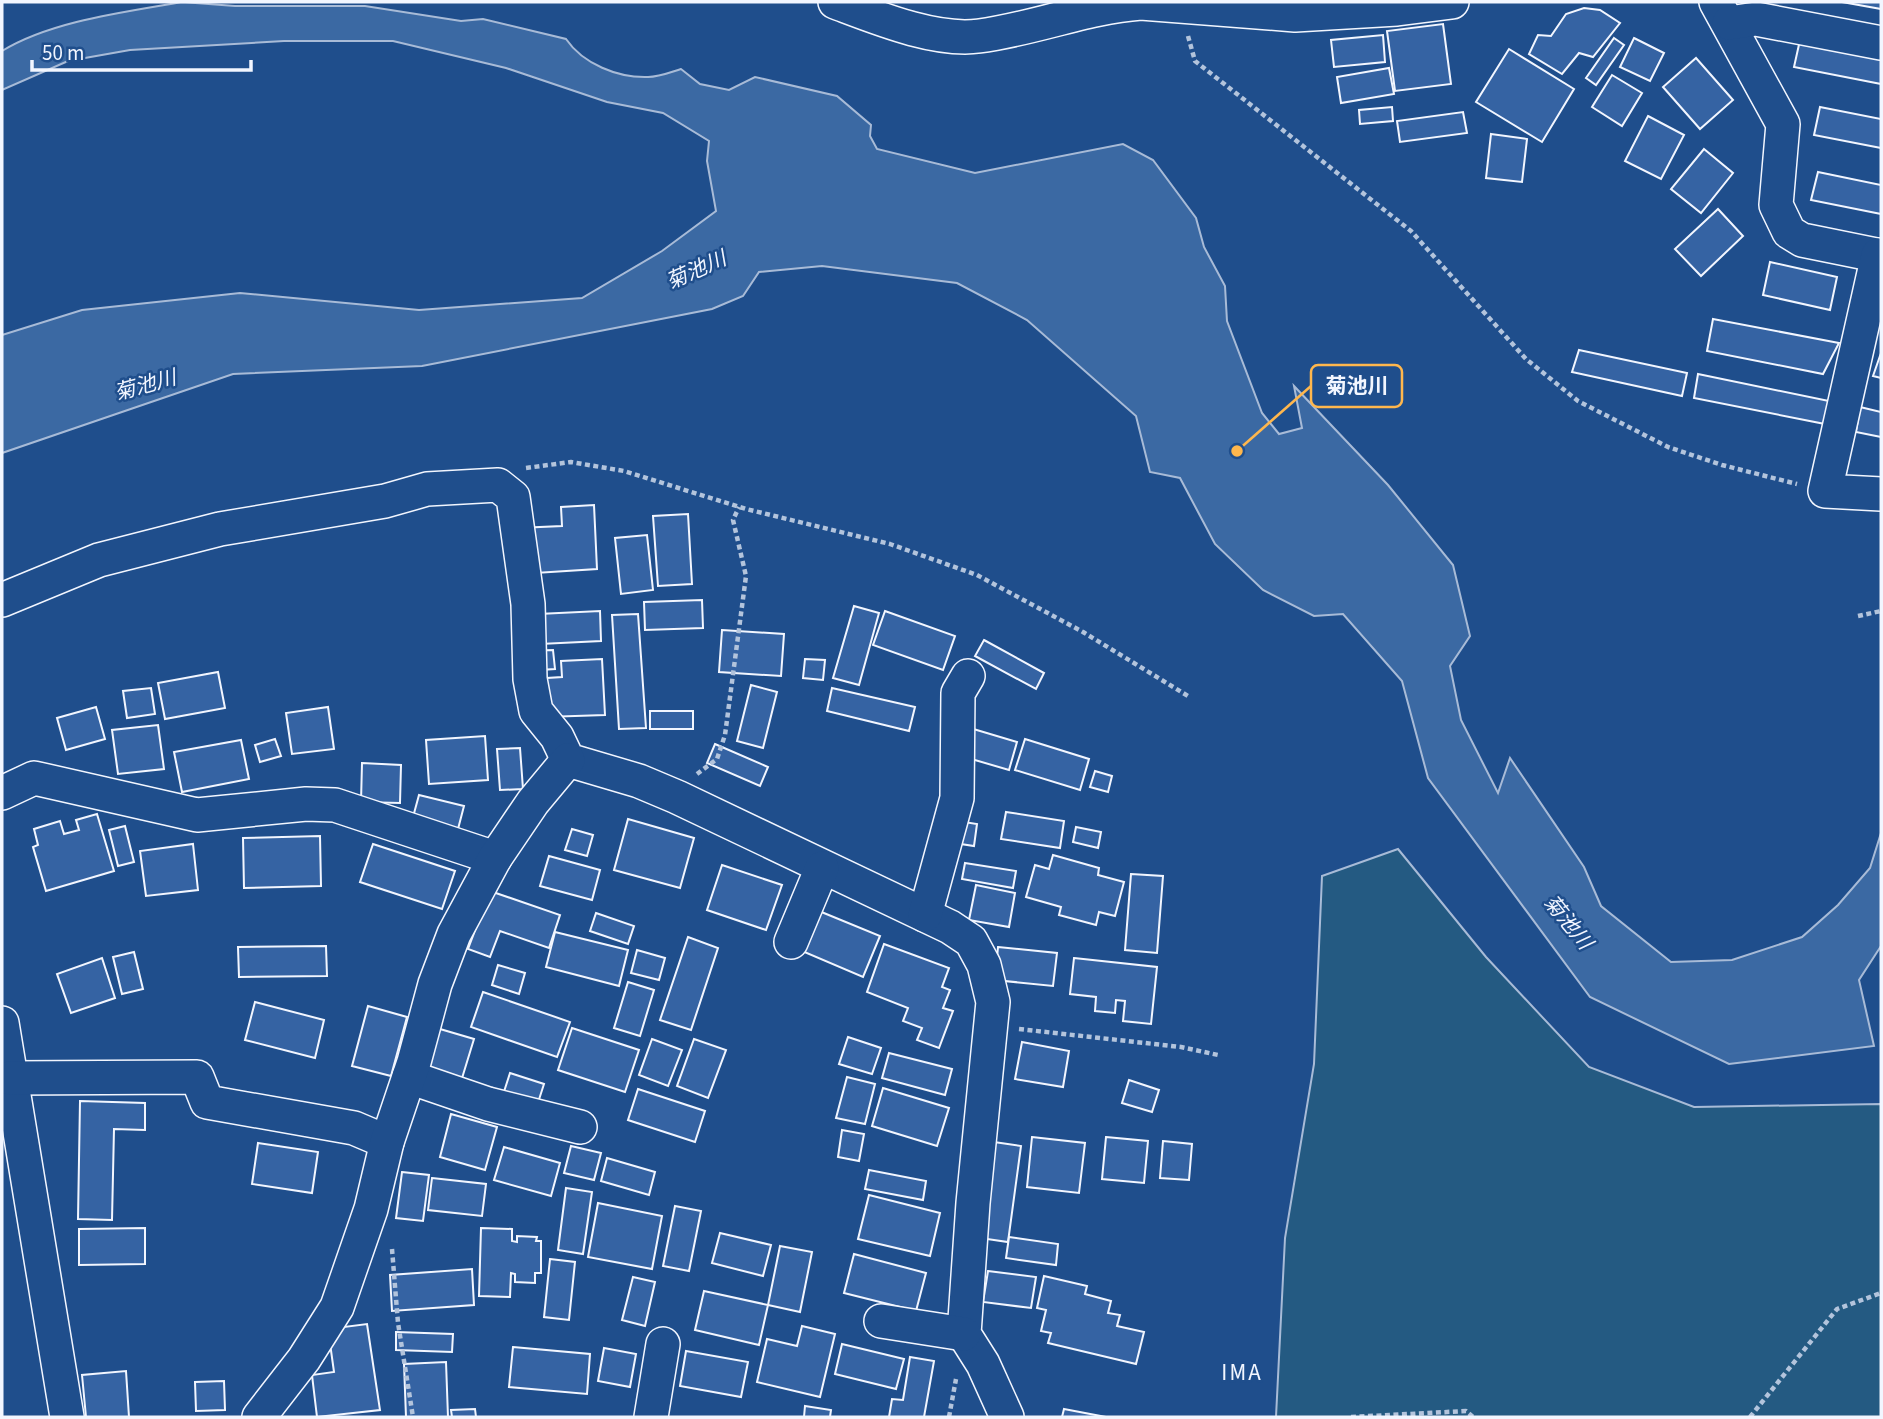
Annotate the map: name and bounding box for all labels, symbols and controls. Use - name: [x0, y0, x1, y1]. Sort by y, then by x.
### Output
- scale bar: [32, 28, 250, 72]
- text: 50 m: [42, 38, 84, 68]
- water label: 菊池川: [661, 243, 733, 297]
- water label: 菊池川: [111, 362, 181, 408]
- callout: 菊池川: [1311, 365, 1402, 407]
- text: 菊池川: [1326, 371, 1389, 401]
- water label: 菊池川: [1537, 888, 1601, 957]
- district label: IMA: [1221, 1356, 1263, 1389]

